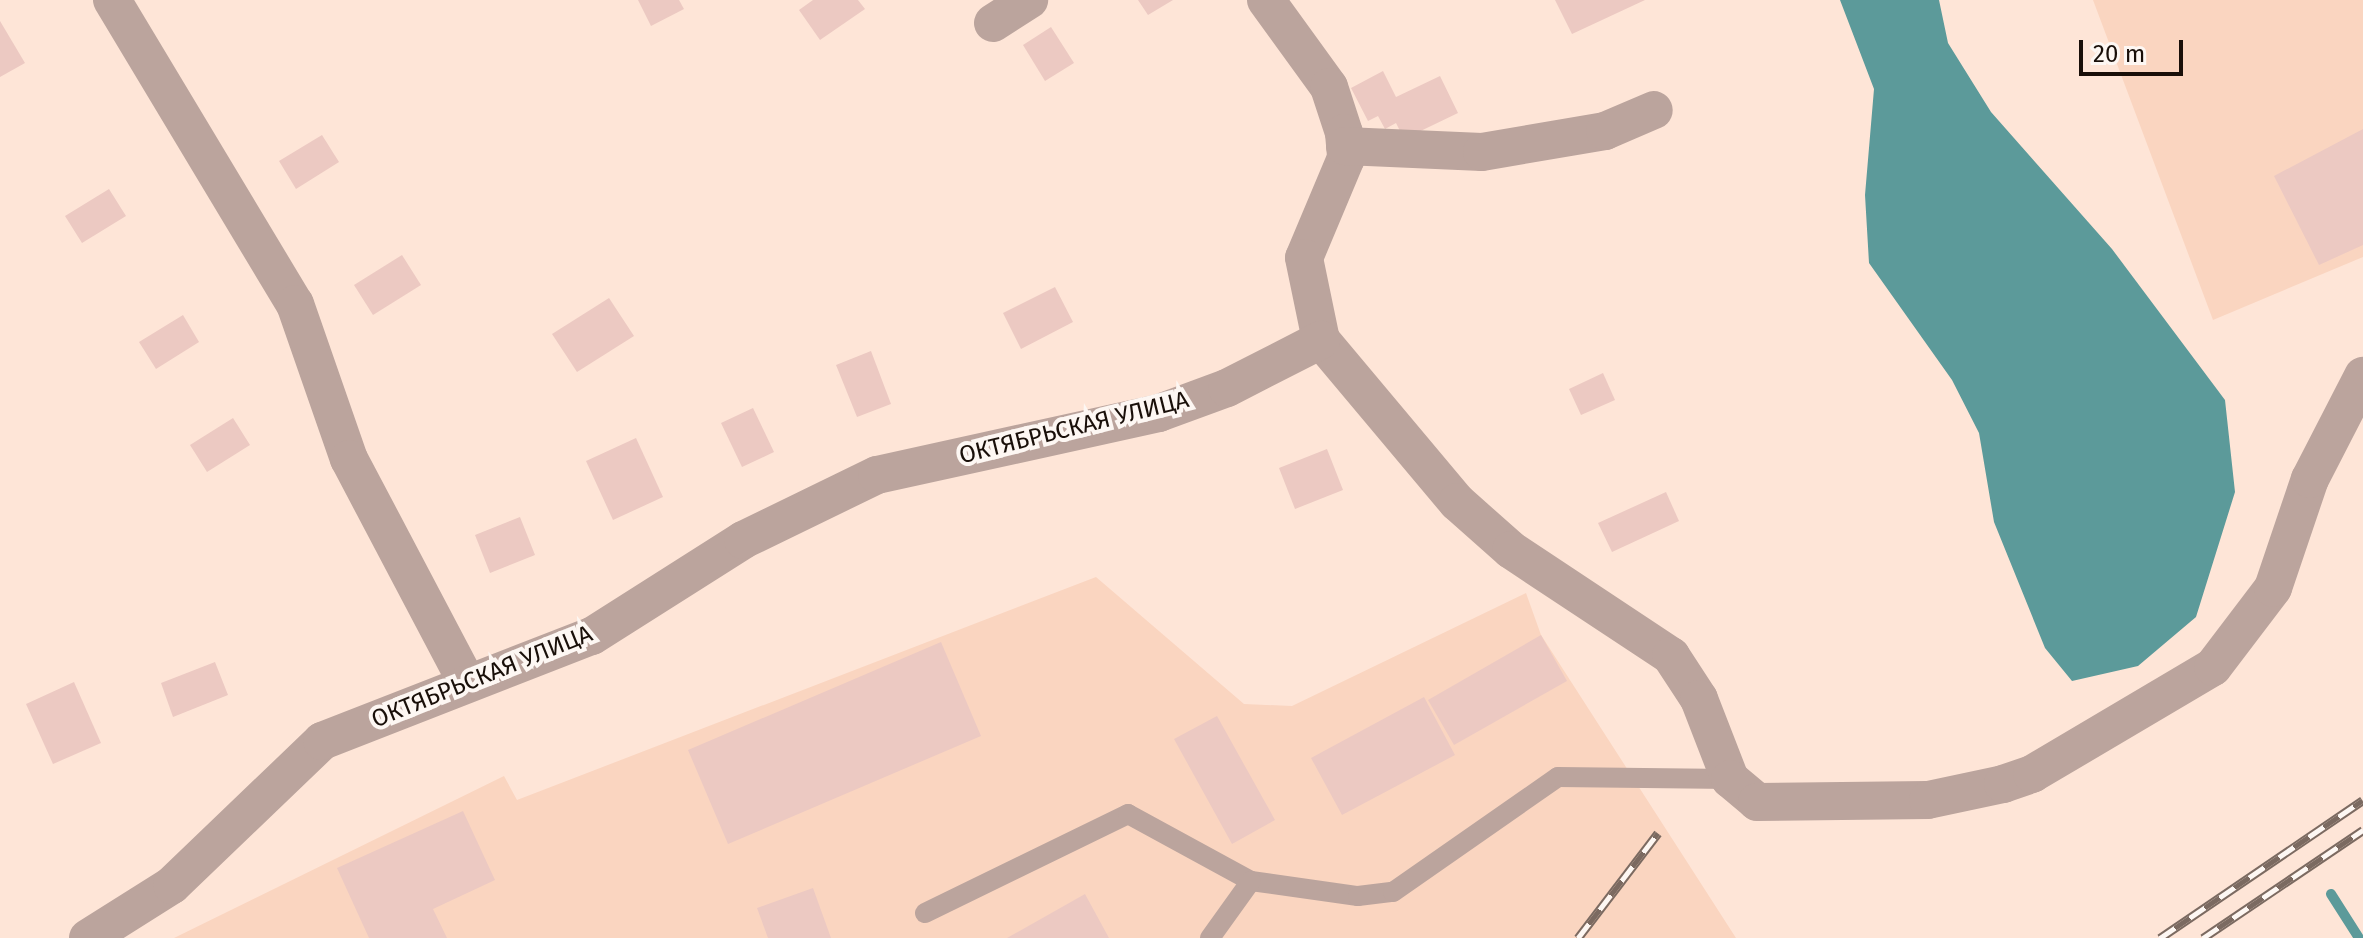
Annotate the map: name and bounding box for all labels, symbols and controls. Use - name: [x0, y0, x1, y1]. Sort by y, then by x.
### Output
- scale bar: [2083, 24, 2187, 74]
- text: 20 m: [2093, 40, 2145, 68]
- street label: ОКТЯБРЬСКАЯ УЛИЦА: [956, 386, 1192, 470]
- street label: ОКТЯБРЬСКАЯ УЛИЦА: [367, 620, 597, 734]

